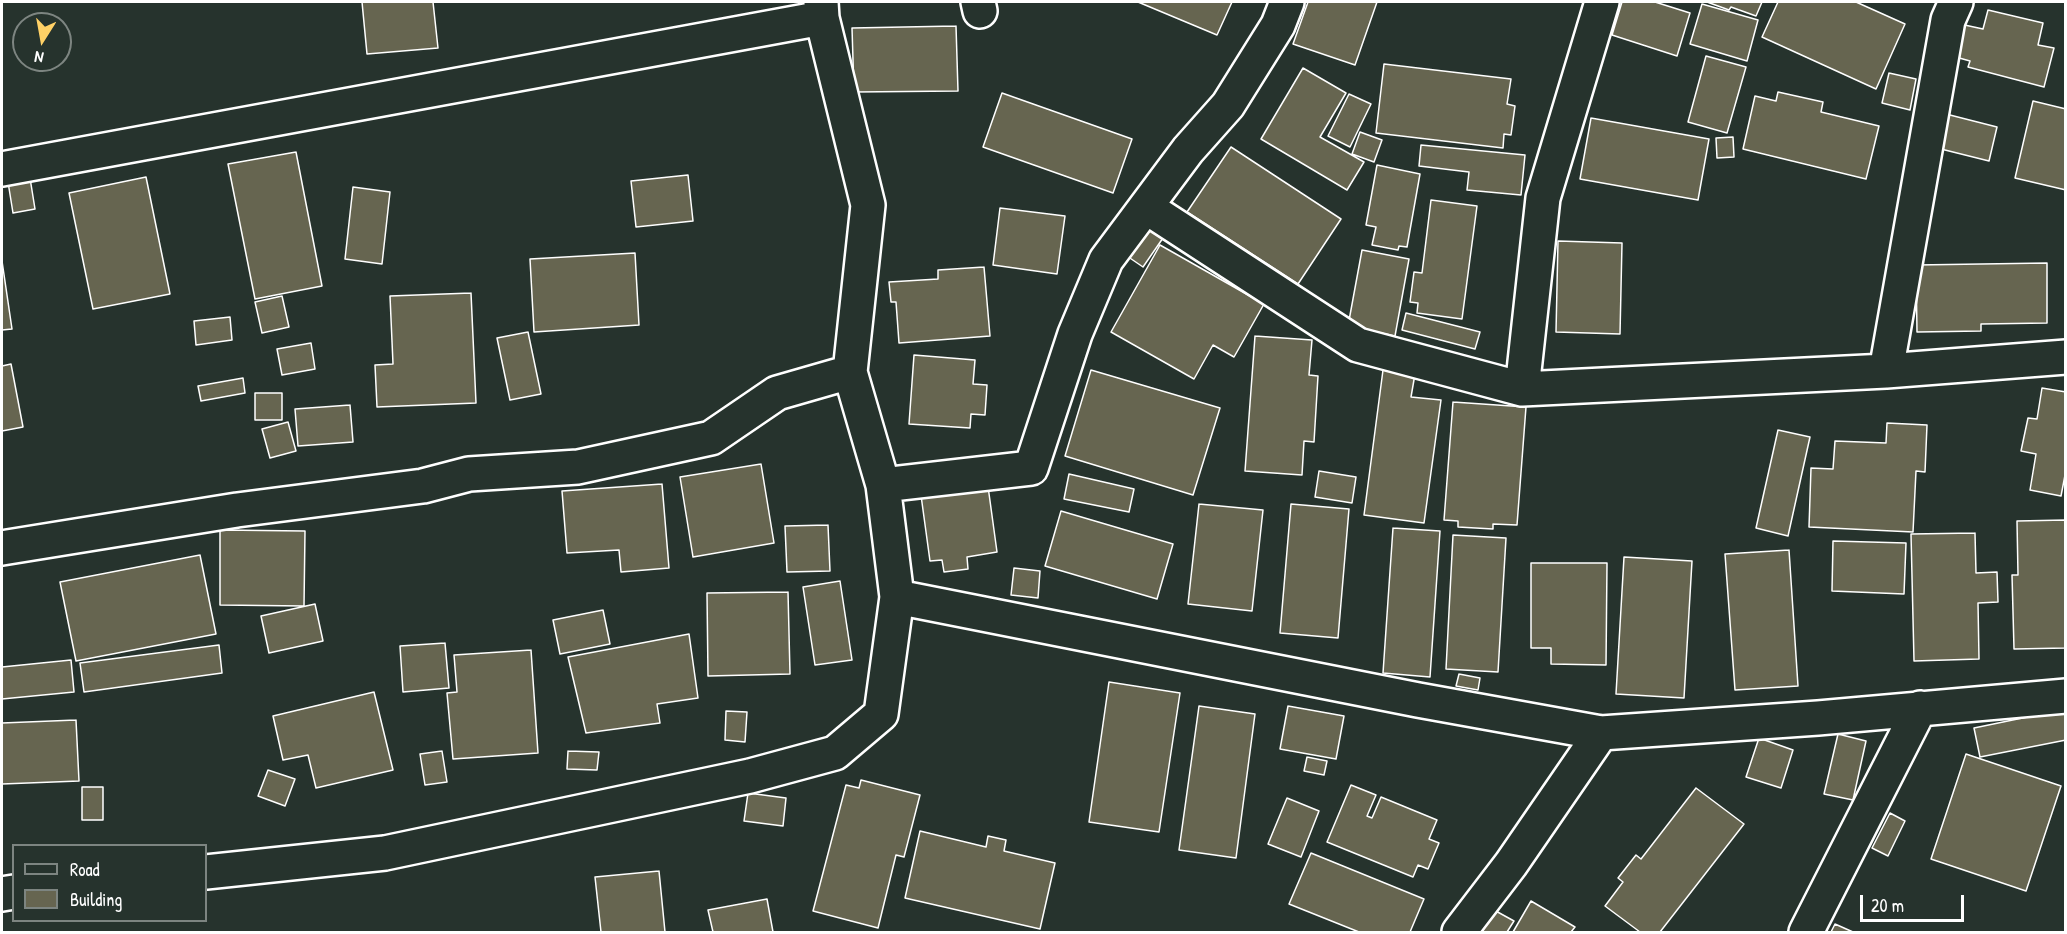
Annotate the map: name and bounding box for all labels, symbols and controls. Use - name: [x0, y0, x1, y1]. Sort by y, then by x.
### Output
- north arrow: [12, 12, 72, 72]
- text: N: [33, 46, 45, 69]
- legend: [12, 844, 207, 922]
- text: Road: [70, 857, 100, 882]
- scale bar: [1863, 883, 1966, 921]
- text: Building: [70, 887, 122, 912]
- text: 20 m: [1871, 893, 1904, 918]

